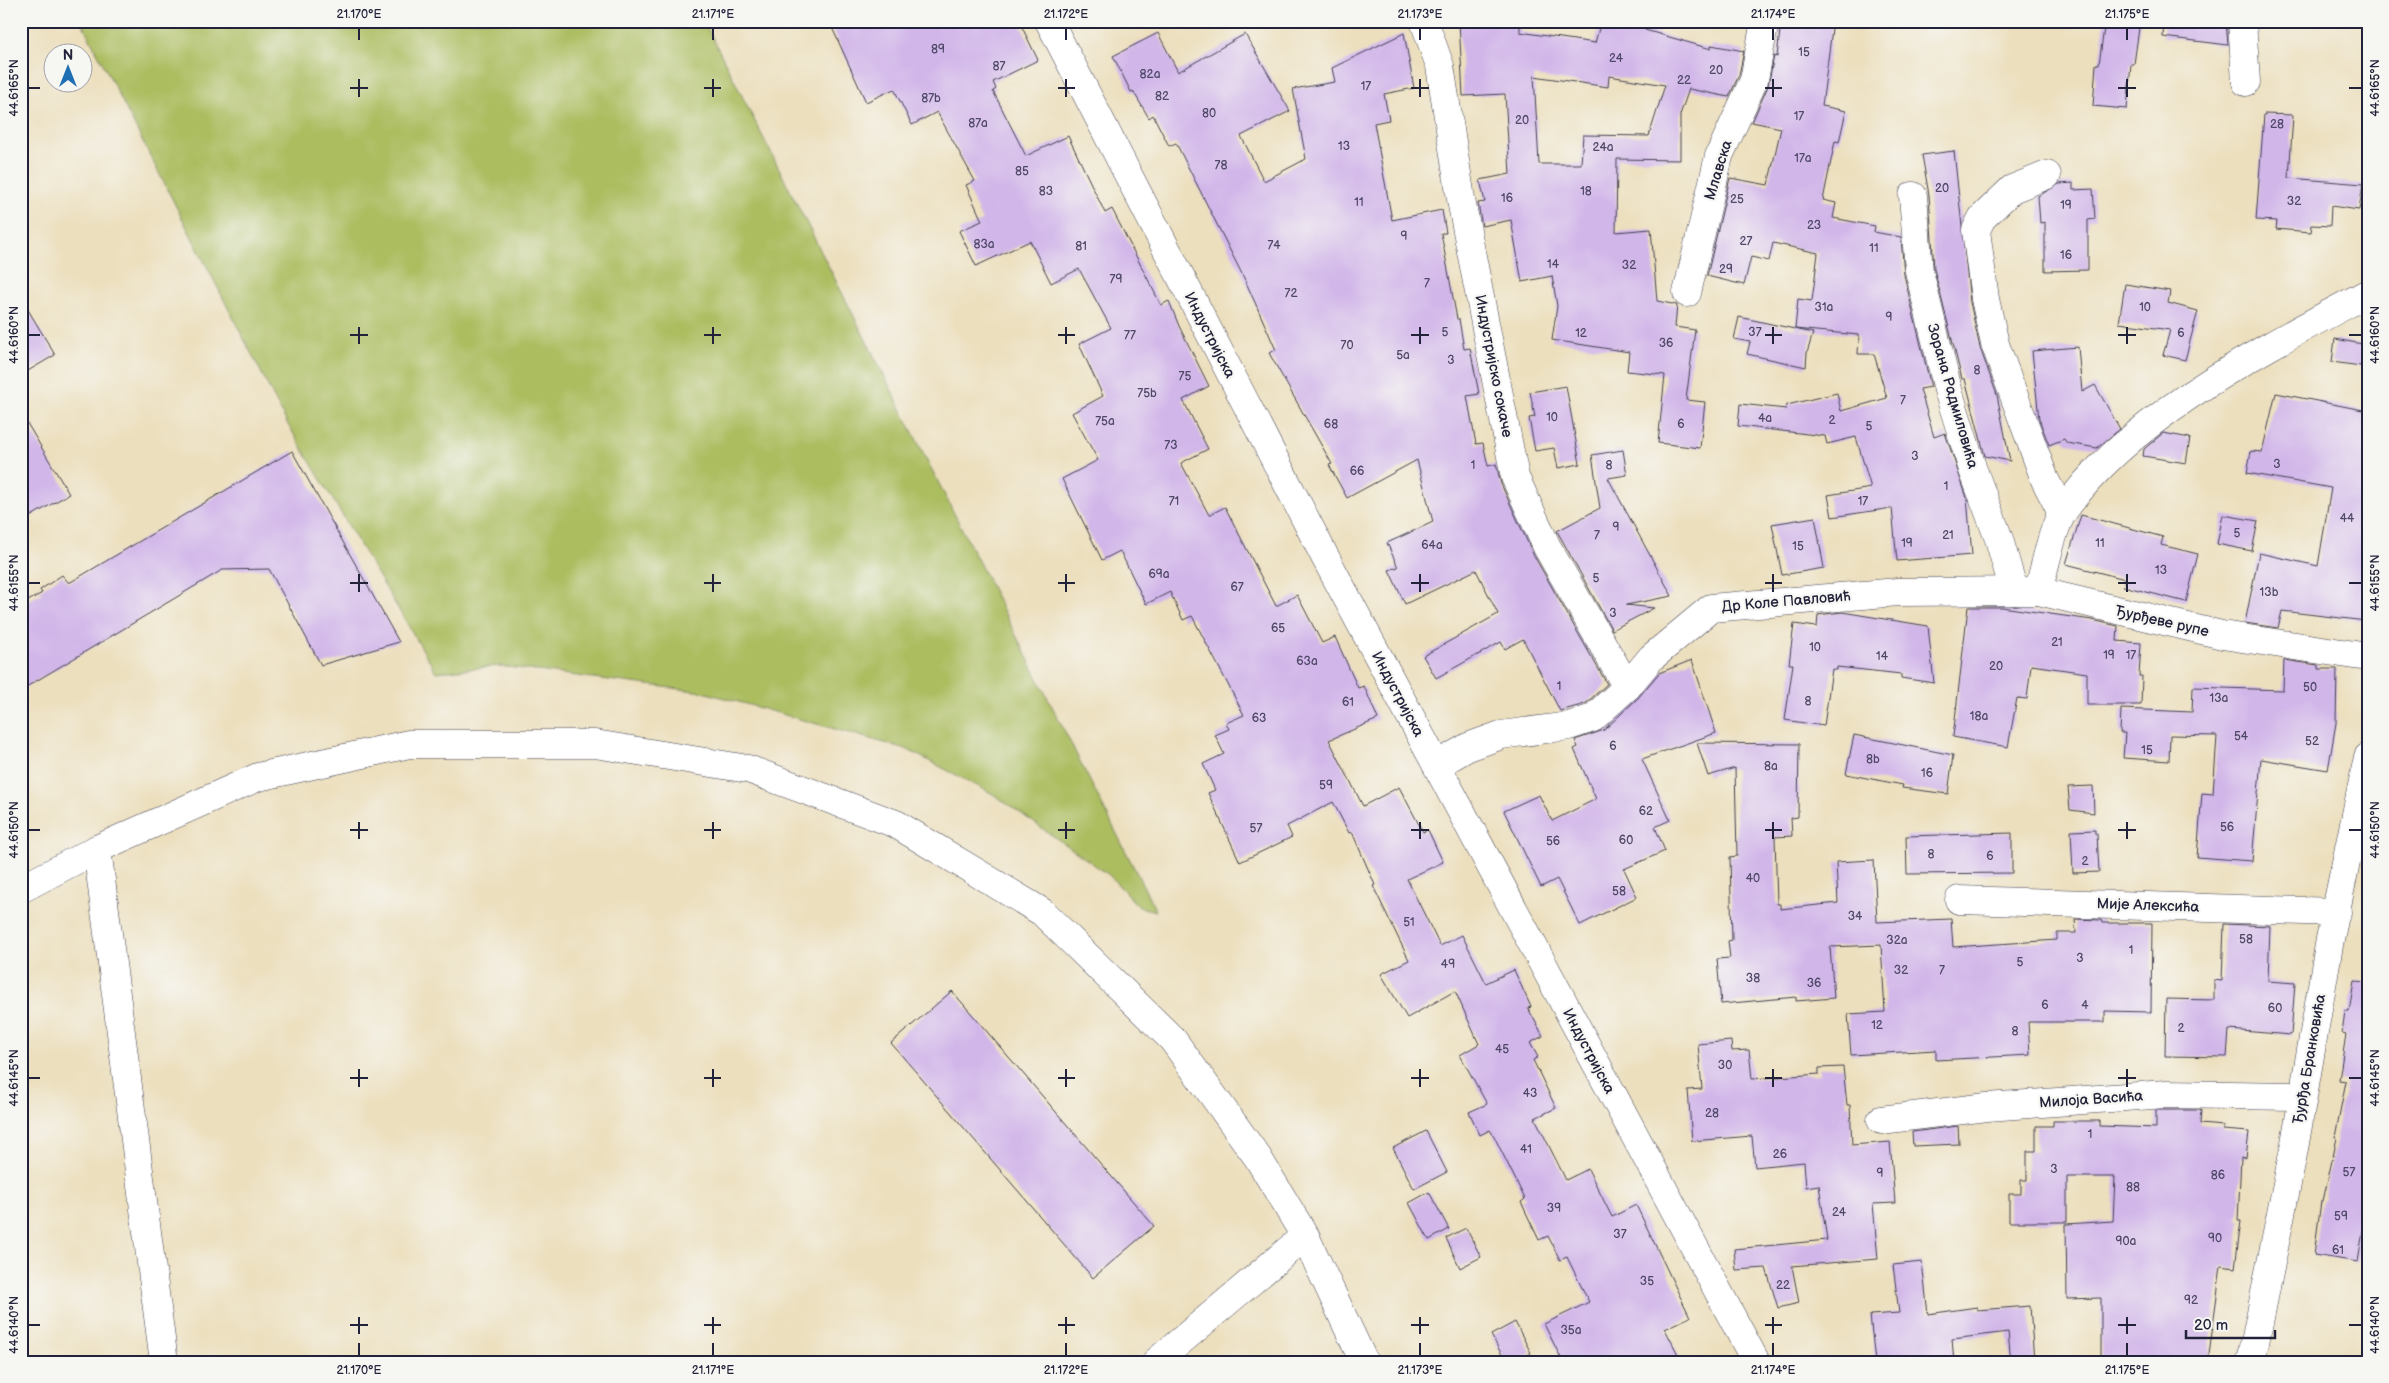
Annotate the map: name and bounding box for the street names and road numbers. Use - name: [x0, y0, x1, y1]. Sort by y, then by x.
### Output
- street label: Млавска: [1700, 138, 1737, 202]
- street label: Индустријска: [1180, 289, 1239, 382]
- street label: Индустријско сокаче: [1470, 293, 1517, 439]
- street label: Зорана Радмиловића: [1923, 321, 1982, 471]
- street label: Др Коле Павловић: [1721, 586, 1851, 617]
- street label: Ђурђеве рупе: [2113, 601, 2211, 642]
- street label: Индустријска: [1367, 648, 1428, 740]
- street label: Мије Алексића: [2096, 894, 2200, 917]
- street label: Ђурђа Бранковића: [2289, 992, 2330, 1126]
- street label: Индустријска: [1558, 1005, 1619, 1097]
- street label: Милоја Васића: [2038, 1086, 2144, 1113]

